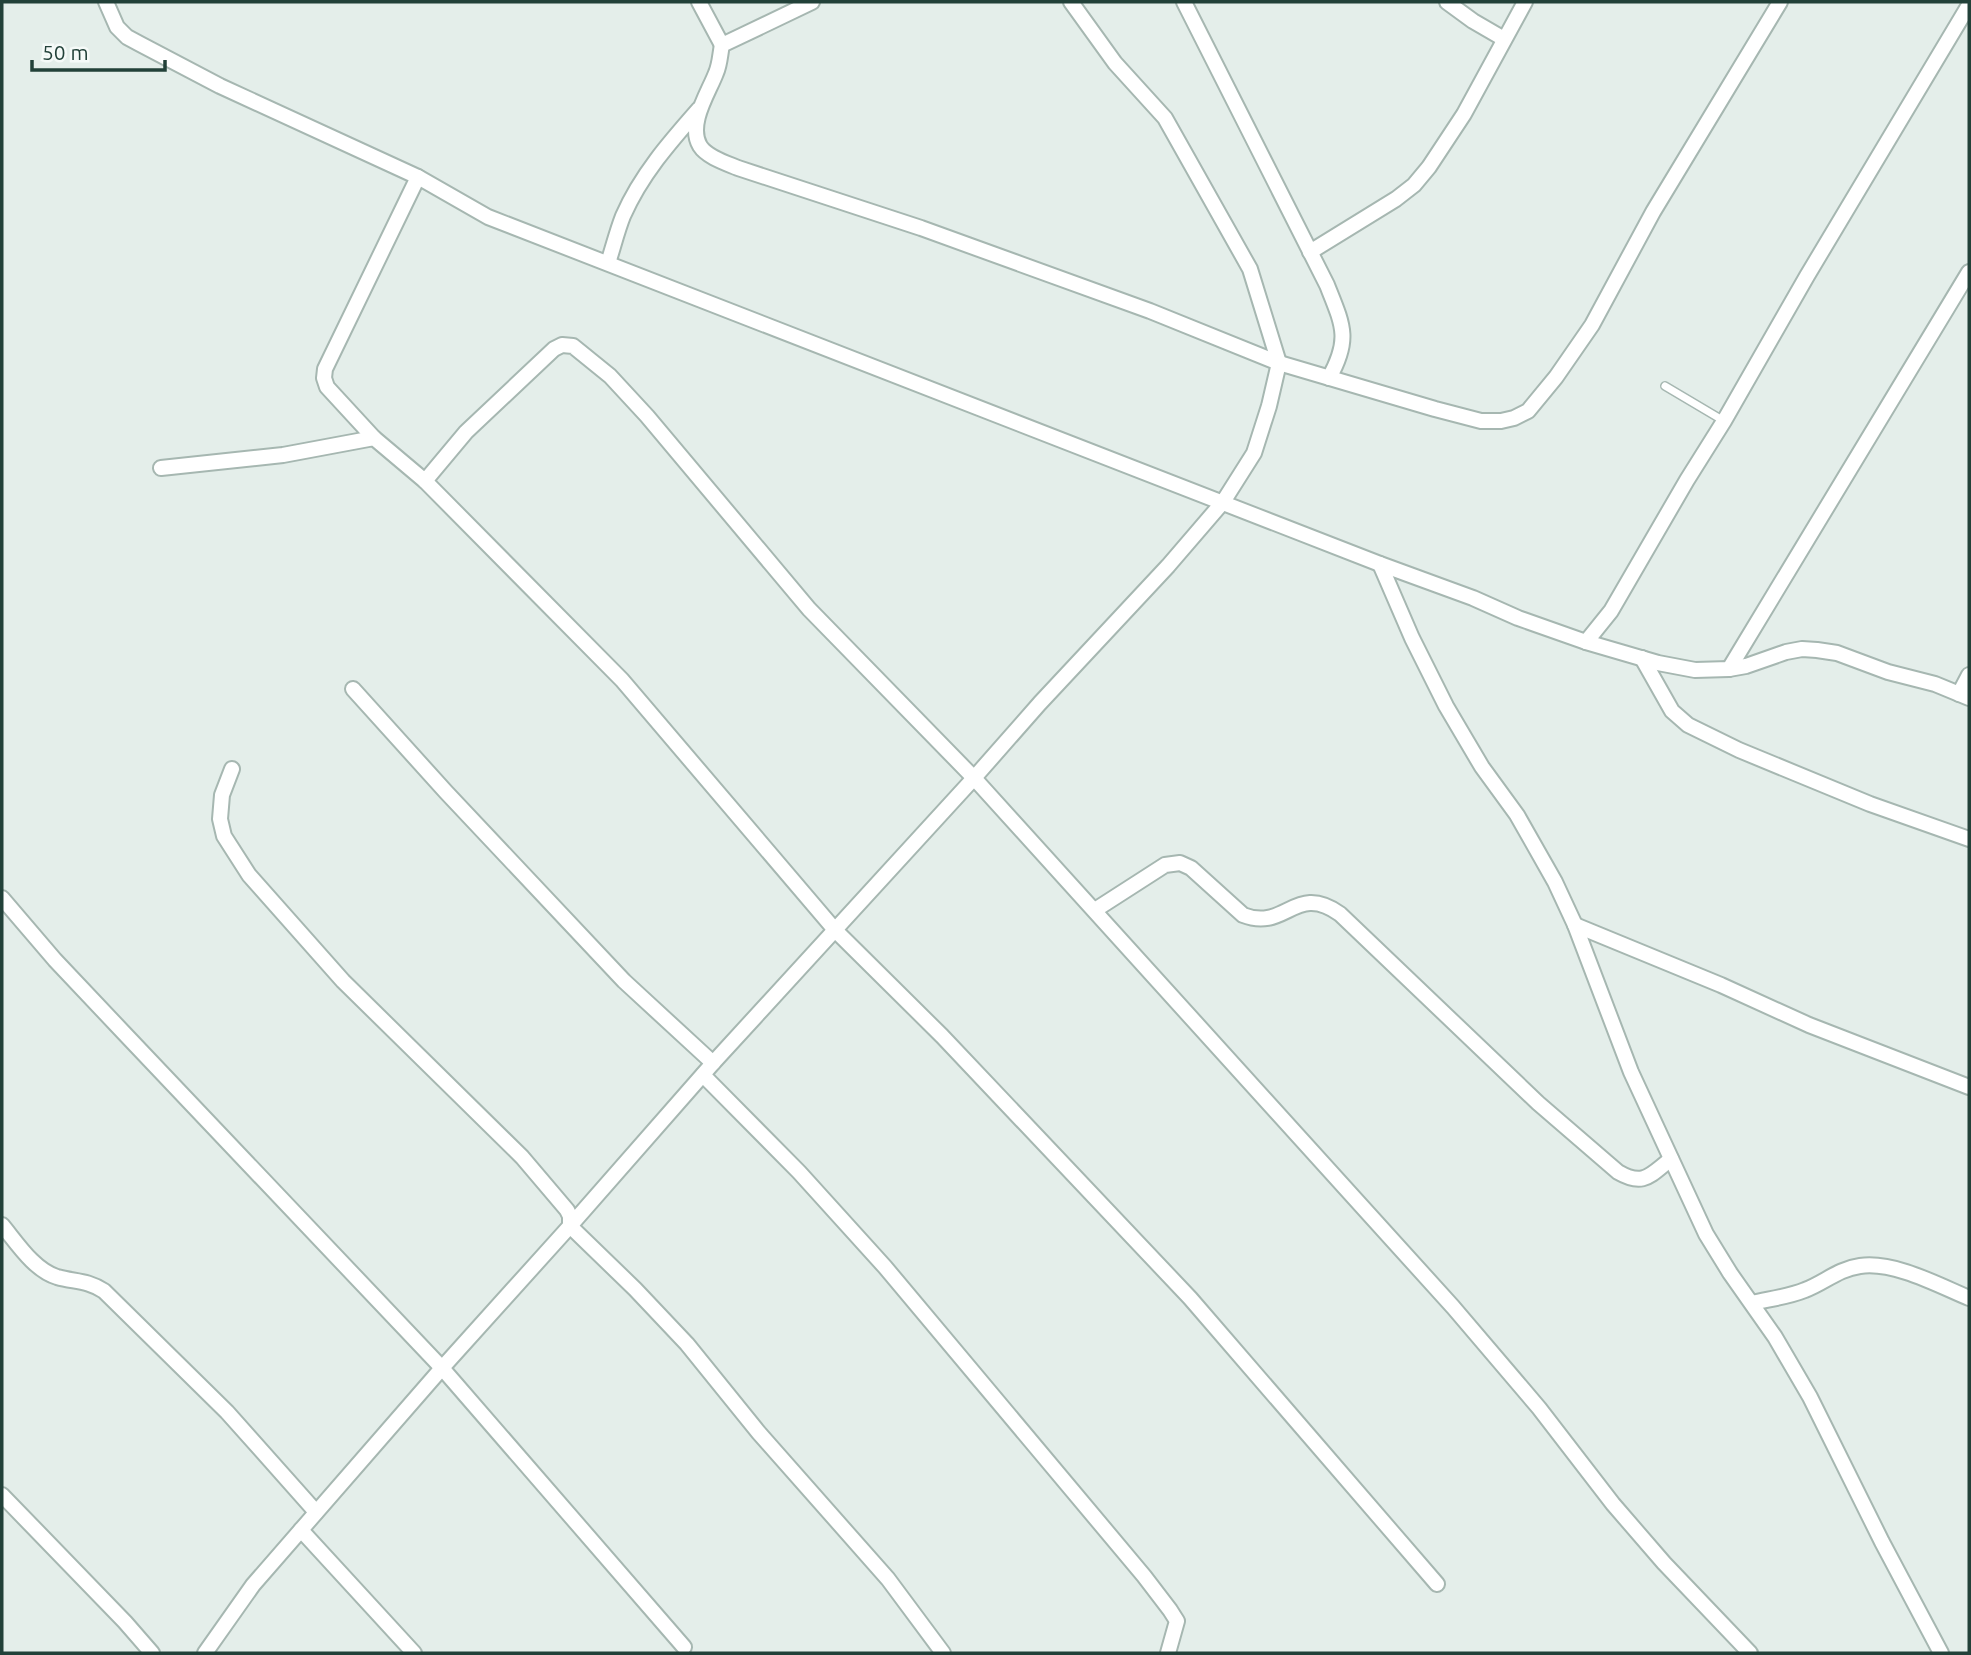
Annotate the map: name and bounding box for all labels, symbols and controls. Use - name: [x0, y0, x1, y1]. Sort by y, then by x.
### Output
- scale bar: [32, 28, 164, 72]
- text: 50 m: [42, 40, 89, 64]

